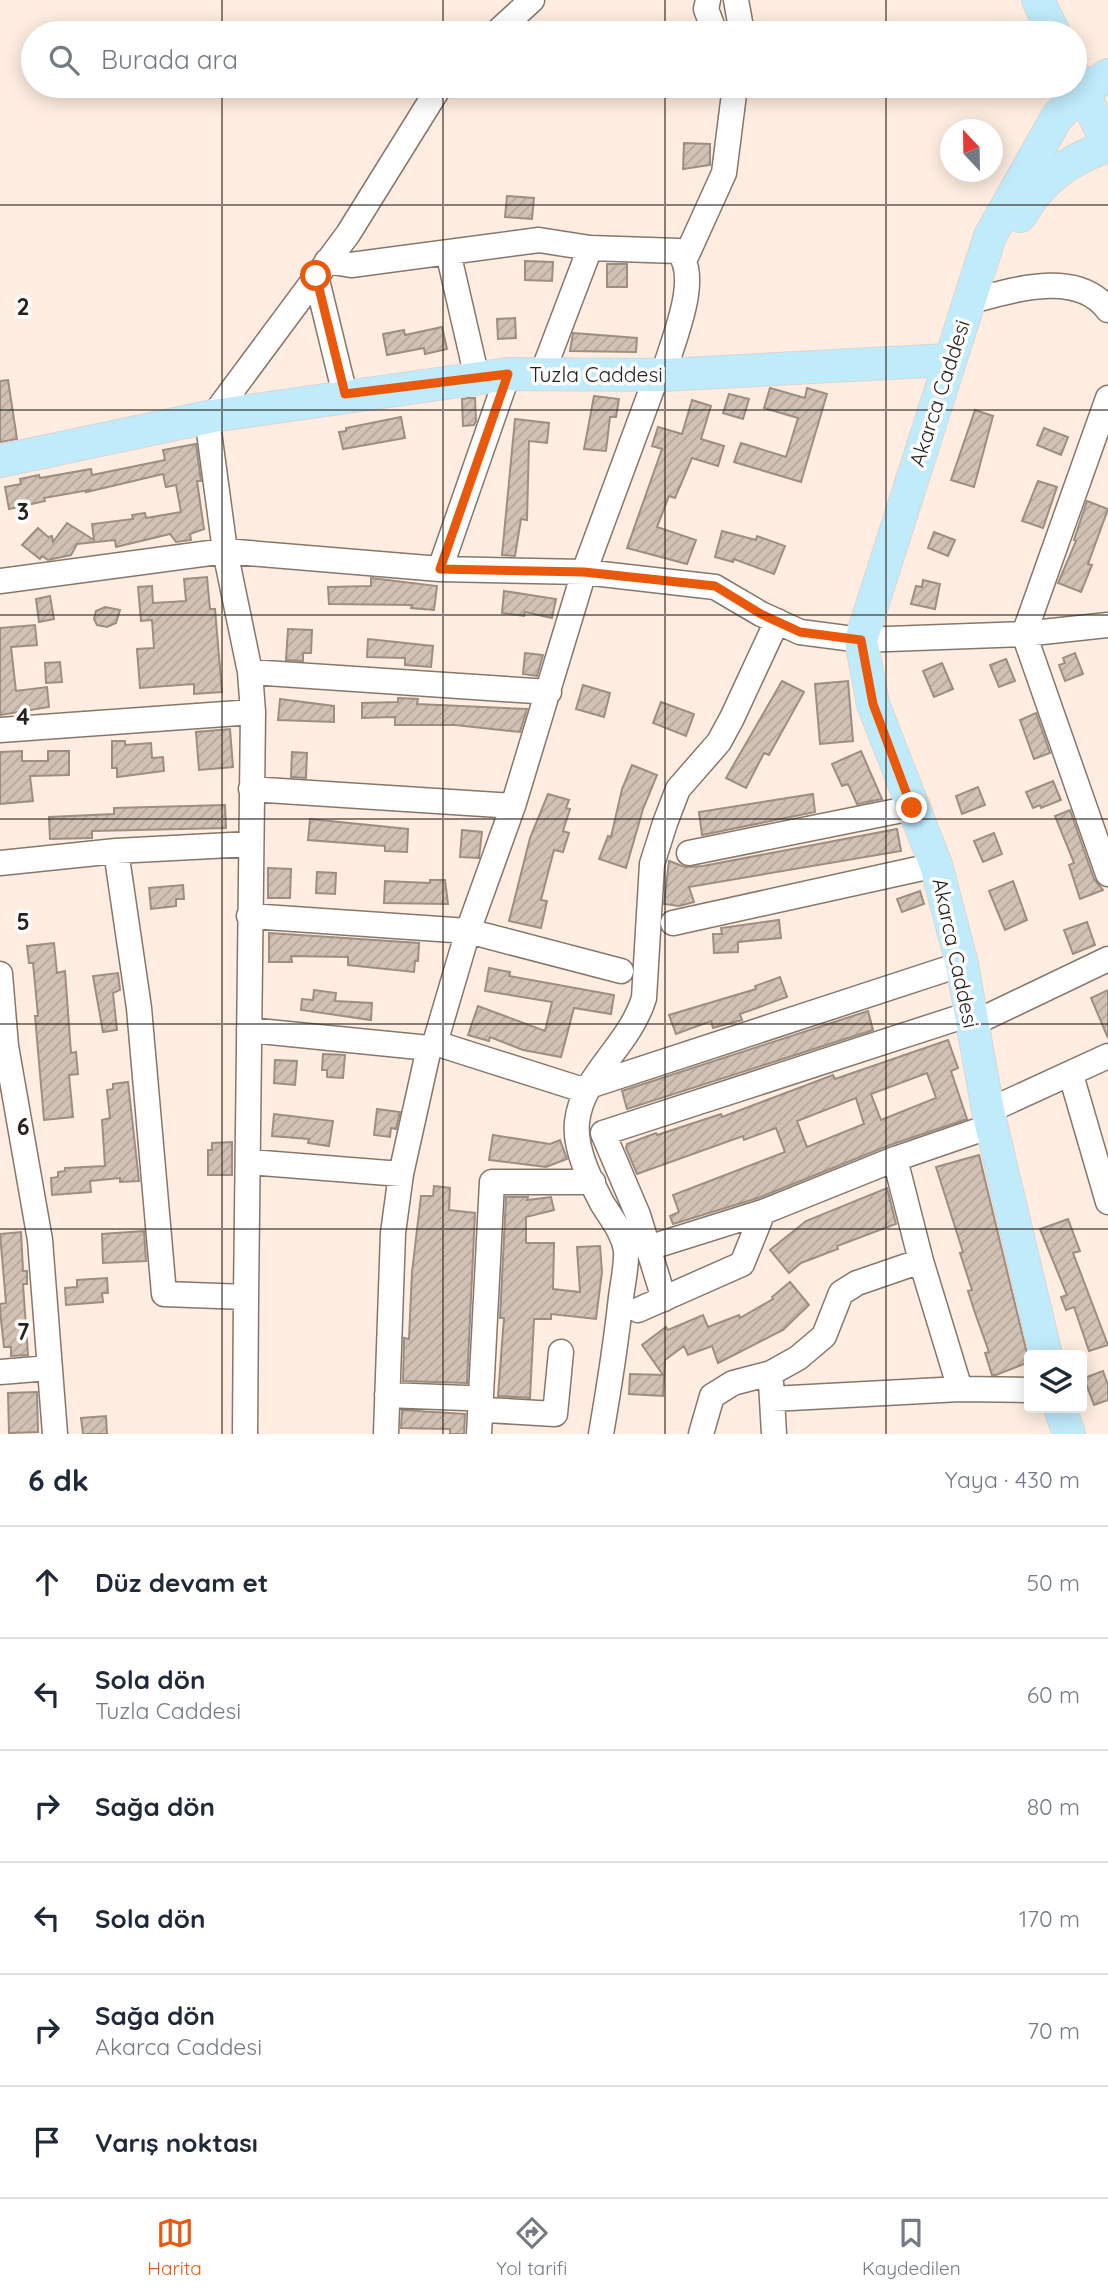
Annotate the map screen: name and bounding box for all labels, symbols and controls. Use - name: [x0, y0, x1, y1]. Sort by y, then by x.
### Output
- search box: [21, 21, 1087, 98]
- icon: search: [45, 41, 83, 79]
- text: Burada ara: [101, 43, 238, 76]
- north arrow: [940, 119, 1003, 182]
- route start: [300, 260, 331, 291]
- text: 2: [16, 292, 30, 321]
- street label: Akarca Caddesi: [903, 316, 975, 470]
- street label: Tuzla Caddesi: [529, 361, 663, 387]
- text: 3: [17, 497, 29, 526]
- text: 4: [16, 702, 30, 731]
- route end: [896, 792, 927, 823]
- street label: Akarca Caddesi: [927, 876, 985, 1030]
- text: 5: [16, 907, 30, 936]
- text: 6: [17, 1112, 29, 1141]
- text: 7: [17, 1317, 30, 1346]
- map controls: [1024, 1350, 1087, 1413]
- button: layers: [1024, 1350, 1087, 1413]
- text: 6 dk: [28, 1461, 89, 1499]
- text: Yaya · 430 m: [945, 1465, 1080, 1494]
- icon: ahead: [28, 1563, 66, 1601]
- text: Düz devam et: [95, 1566, 268, 1599]
- text: 50 m: [1027, 1568, 1080, 1597]
- text: Sola dön: [95, 1663, 205, 1696]
- icon: left: [28, 1675, 66, 1713]
- text: 60 m: [1027, 1680, 1080, 1709]
- text: Tuzla Caddesi: [95, 1696, 241, 1725]
- icon: right: [28, 1787, 66, 1825]
- text: Sağa dön: [95, 1790, 215, 1823]
- text: 80 m: [1027, 1792, 1080, 1821]
- icon: left: [28, 1899, 66, 1937]
- text: Sola dön: [95, 1902, 205, 1935]
- text: 170 m: [1019, 1904, 1080, 1933]
- text: Sağa dön: [95, 1999, 215, 2032]
- icon: right: [28, 2011, 66, 2049]
- text: 70 m: [1027, 2016, 1080, 2045]
- text: Akarca Caddesi: [95, 2032, 262, 2061]
- icon: arrive: [28, 2123, 66, 2161]
- text: Varış noktası: [95, 2126, 258, 2159]
- tab: Harita: [147, 2214, 202, 2280]
- tab: Yol tarifi: [496, 2214, 567, 2280]
- tab: Kaydedilen: [862, 2214, 961, 2280]

